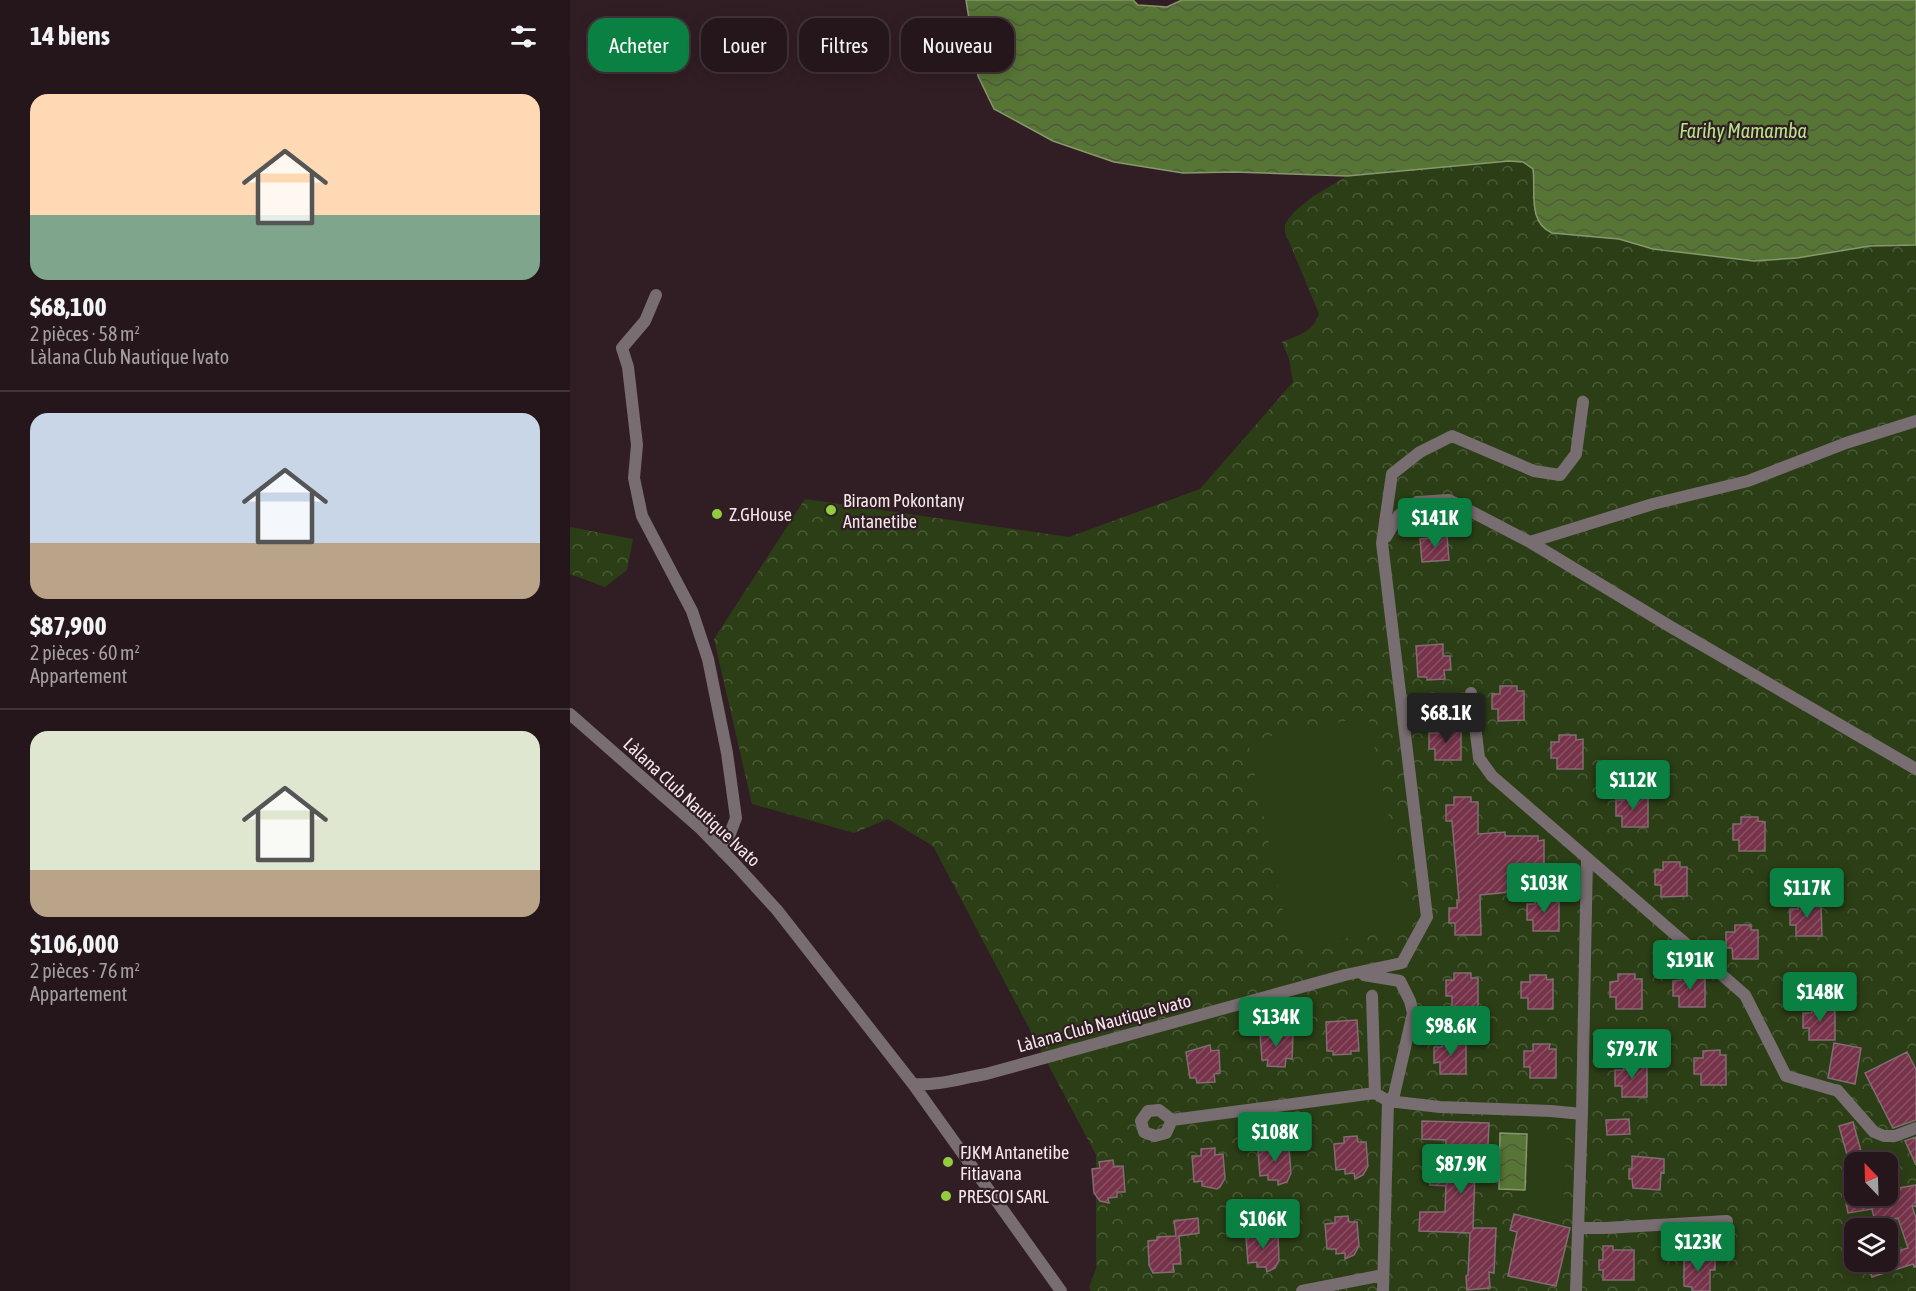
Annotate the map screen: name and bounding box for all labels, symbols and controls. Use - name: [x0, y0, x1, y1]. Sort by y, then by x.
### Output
- chip: Acheter: [588, 18, 689, 72]
- chip: Louer: [701, 18, 787, 72]
- chip: Filtres: [799, 18, 889, 72]
- chip: Nouveau: [901, 18, 1014, 72]
- icon: filters: [507, 20, 540, 53]
- text: 14 biens: [30, 21, 110, 51]
- water label: Farihy Mamamba: [1679, 119, 1807, 142]
- icon: home: [231, 133, 339, 241]
- text: $68,100: [30, 292, 107, 322]
- text: 2 pièces · 58 m²: [30, 322, 140, 345]
- text: Làlana Club Nautique Ivato: [30, 345, 229, 368]
- icon: home: [231, 452, 339, 560]
- place label: Biraom Pokontany Antanetibe: [843, 490, 964, 532]
- pin: $141K: [1393, 498, 1477, 549]
- marker: Biraom Pokontany Antanetibe: [824, 503, 838, 517]
- place label: Z.GHouse: [729, 504, 792, 525]
- text: $141K: [1412, 506, 1458, 529]
- marker: Z.GHouse: [710, 507, 724, 521]
- text: $87,900: [30, 611, 107, 641]
- text: 2 pièces · 60 m²: [30, 641, 140, 664]
- text: Appartement: [30, 664, 127, 687]
- pin: $68.1K: [1397, 693, 1495, 744]
- text: $68.1K: [1421, 701, 1471, 724]
- street label: Làlana Club Nautique Ivato: [619, 733, 765, 871]
- pin: $112K: [1591, 760, 1675, 811]
- text: $112K: [1610, 768, 1656, 791]
- icon: home: [231, 770, 339, 878]
- pin: $103K: [1502, 863, 1586, 914]
- pin: $117K: [1765, 868, 1849, 919]
- text: $103K: [1521, 871, 1567, 894]
- text: $117K: [1784, 876, 1830, 899]
- text: $106,000: [30, 929, 119, 959]
- pin: $191K: [1648, 940, 1732, 991]
- text: $191K: [1667, 948, 1713, 971]
- text: 2 pièces · 76 m²: [30, 959, 140, 982]
- pin: $148K: [1778, 972, 1862, 1023]
- text: $148K: [1797, 980, 1843, 1003]
- text: Appartement: [30, 982, 127, 1005]
- street label: Làlana Club Nautique Ivato: [1015, 990, 1193, 1056]
- pin: $134K: [1234, 997, 1318, 1048]
- text: $134K: [1253, 1005, 1299, 1028]
- pin: $98.6K: [1402, 1006, 1500, 1057]
- text: $98.6K: [1426, 1014, 1476, 1037]
- pin: $79.7K: [1583, 1029, 1681, 1080]
- text: $79.7K: [1607, 1037, 1657, 1060]
- pin: $108K: [1233, 1112, 1317, 1163]
- text: $108K: [1252, 1120, 1298, 1143]
- place label: FJKM Antanetibe Fitiavana: [960, 1142, 1069, 1184]
- pin: $87.9K: [1412, 1144, 1510, 1195]
- text: $87.9K: [1436, 1152, 1486, 1175]
- north arrow: [1844, 1152, 1898, 1206]
- map controls: [1844, 1152, 1898, 1272]
- marker: FJKM Antanetibe Fitiavana: [941, 1155, 955, 1169]
- place label: PRESCOI SARL: [958, 1186, 1049, 1207]
- marker: PRESCOI SARL: [939, 1189, 953, 1203]
- pin: $106K: [1221, 1199, 1305, 1250]
- text: $106K: [1240, 1207, 1286, 1230]
- button: layers: [1844, 1218, 1898, 1272]
- pin: $123K: [1656, 1222, 1740, 1273]
- text: $123K: [1675, 1230, 1721, 1253]

